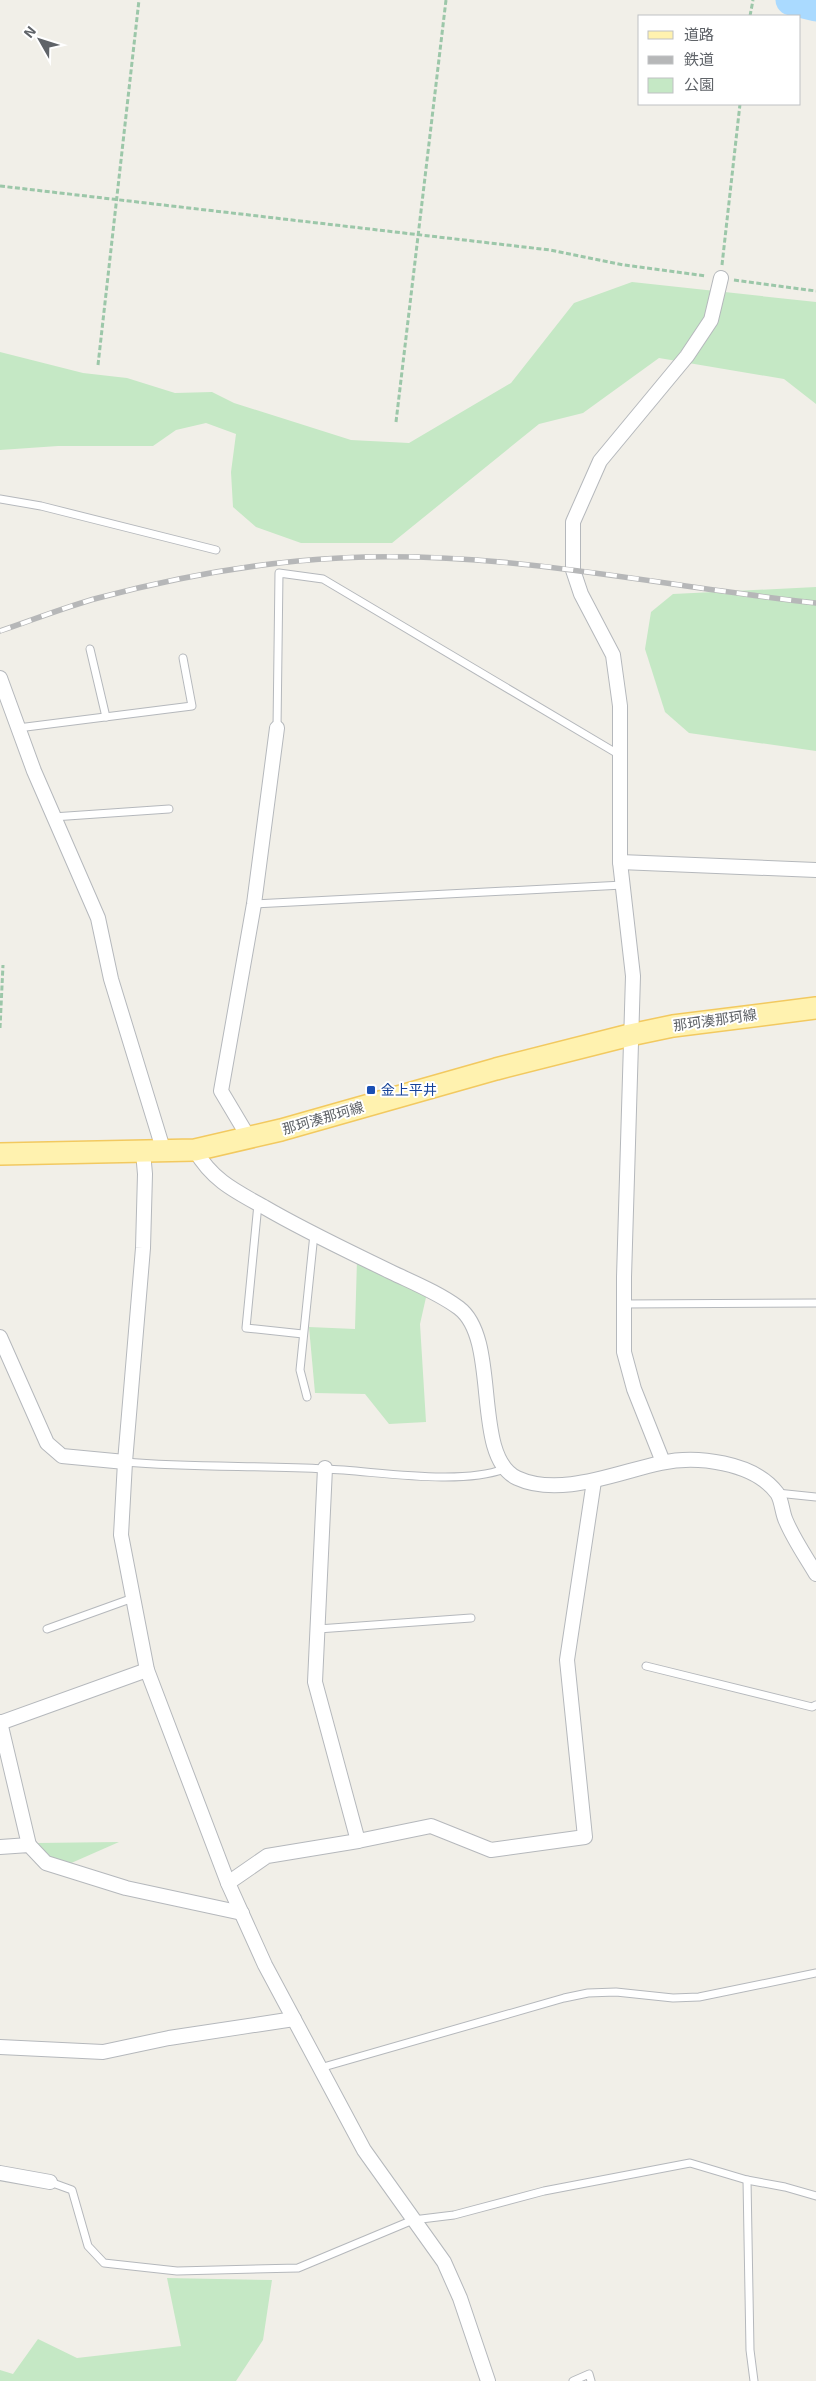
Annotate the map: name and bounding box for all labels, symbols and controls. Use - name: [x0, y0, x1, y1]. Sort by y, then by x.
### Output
- north arrow: [15, 15, 65, 65]
- legend: [638, 15, 801, 105]
- text: N: [20, 22, 39, 41]
- text: 道路: [684, 25, 714, 43]
- text: 鉄道: [684, 50, 714, 68]
- text: 公園: [684, 75, 714, 93]
- street label: 那珂湊那珂線: [672, 1005, 758, 1034]
- place label: 金上平井: [381, 1081, 437, 1098]
- marker: 金上平井: [365, 1084, 377, 1096]
- street label: 那珂湊那珂線: [280, 1098, 366, 1137]

